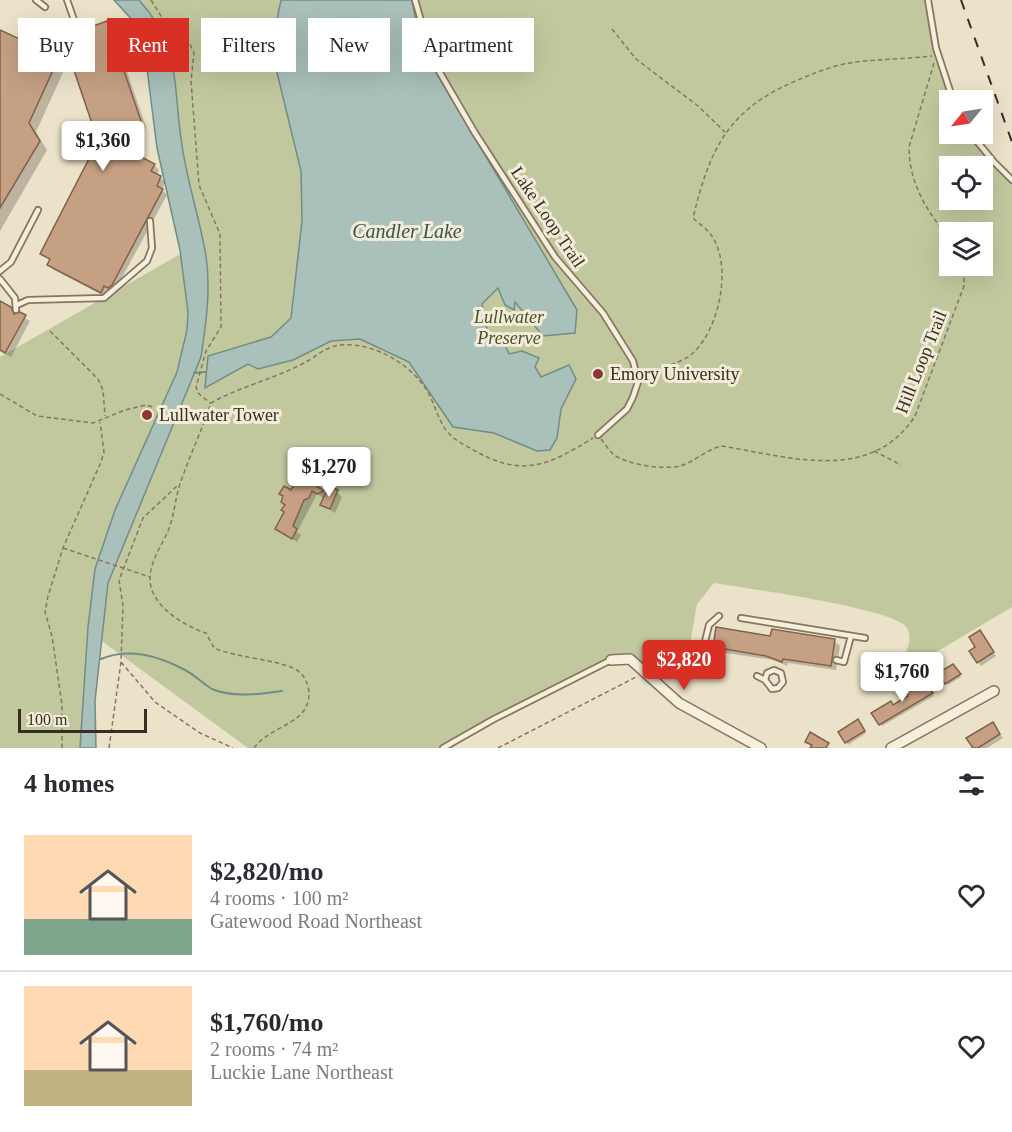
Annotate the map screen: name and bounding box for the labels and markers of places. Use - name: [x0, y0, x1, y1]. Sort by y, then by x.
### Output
- pin: $1,360: [54, 121, 152, 172]
- place label: Emory University: [610, 364, 739, 384]
- marker: Emory University: [591, 367, 605, 381]
- place label: Lullwater Tower: [159, 405, 279, 425]
- marker: Lullwater Tower: [140, 408, 154, 422]
- pin: $1,270: [280, 447, 378, 498]
- pin: $2,820: [635, 640, 733, 691]
- pin: $1,760: [853, 652, 951, 703]

